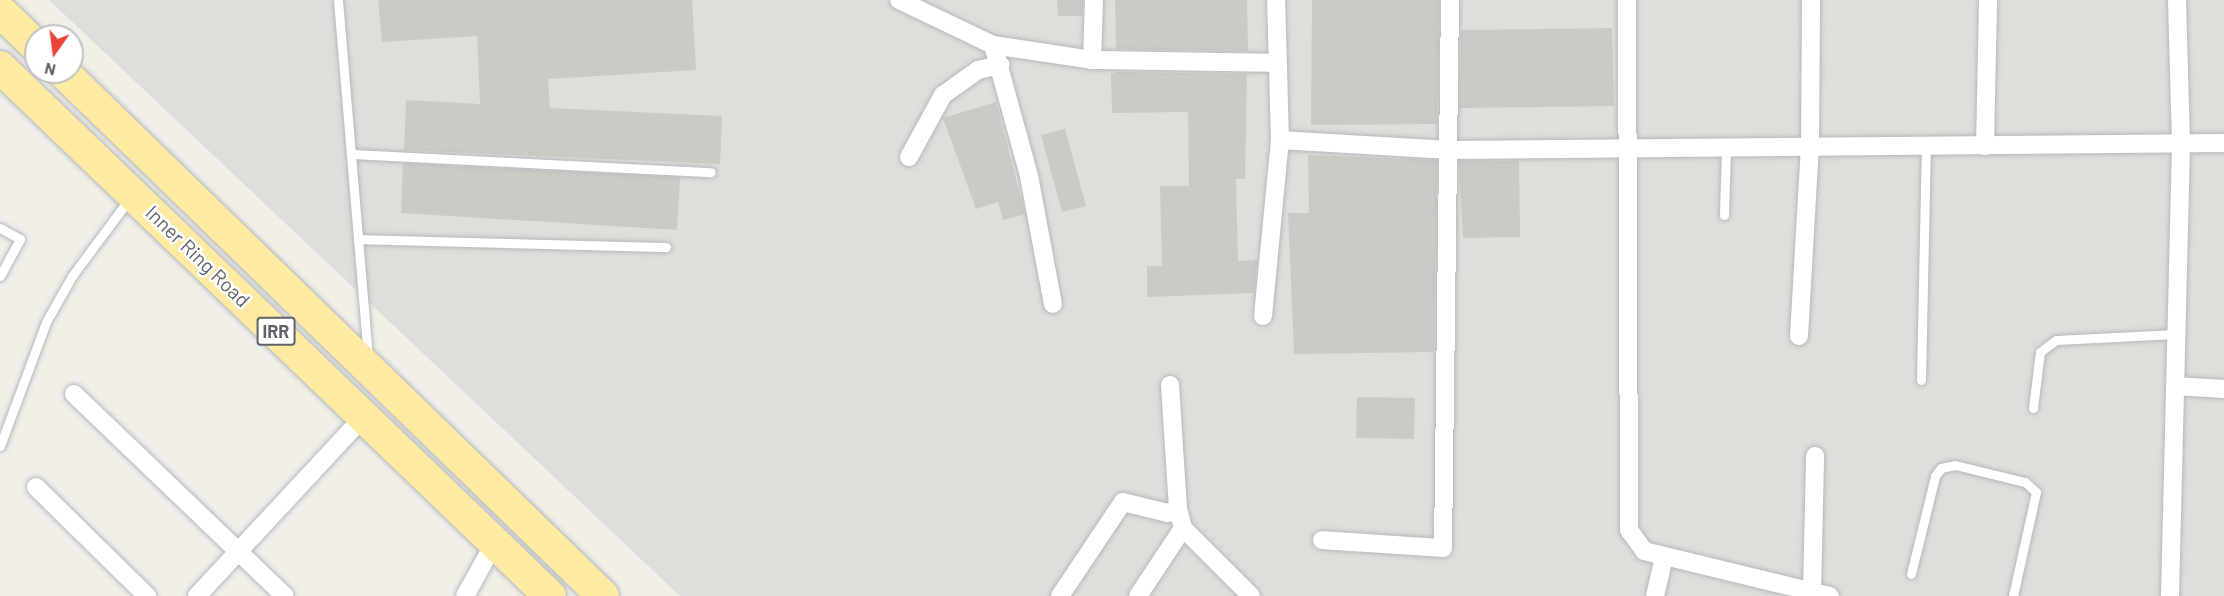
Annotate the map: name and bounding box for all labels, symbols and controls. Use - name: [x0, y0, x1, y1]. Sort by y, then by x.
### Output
- north arrow: [24, 24, 84, 84]
- text: N: [43, 60, 57, 81]
- street label: Inner Ring Road: [141, 200, 255, 312]
- road number: IRR: [256, 316, 296, 346]

